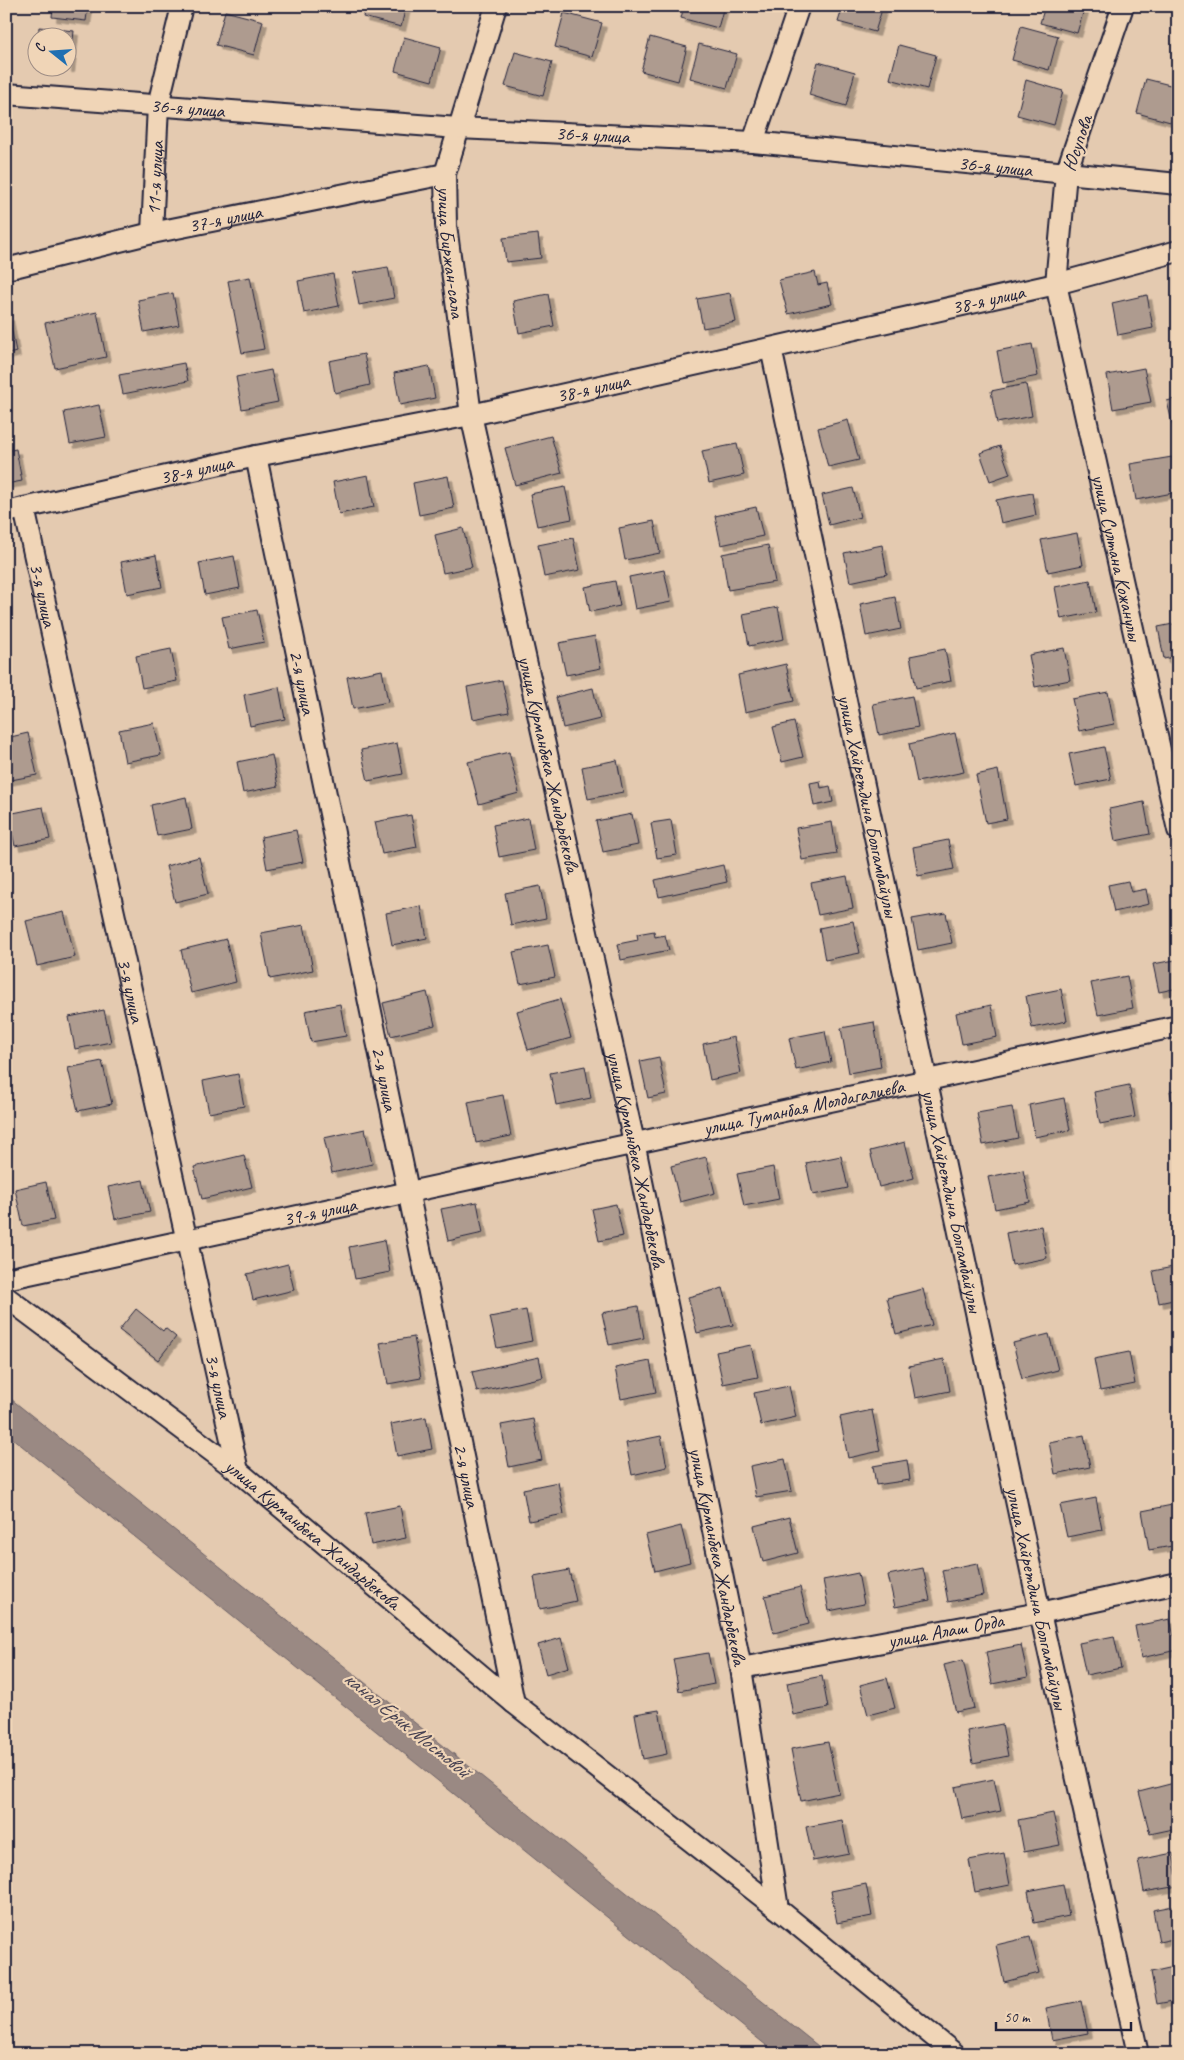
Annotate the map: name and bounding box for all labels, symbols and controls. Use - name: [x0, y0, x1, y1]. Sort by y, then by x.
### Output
- north arrow: [28, 28, 78, 78]
- text: С: [31, 41, 50, 54]
- street label: 36-я улица: [150, 93, 227, 123]
- street label: Юсупова: [1057, 110, 1099, 174]
- street label: 36-я улица: [555, 121, 631, 149]
- street label: 11-я улица: [141, 139, 169, 216]
- street label: 36-я улица: [957, 150, 1034, 183]
- street label: улица Биржан-сала: [432, 185, 470, 321]
- street label: 37-я улица: [186, 199, 265, 238]
- street label: 38-я улица: [949, 279, 1028, 320]
- street label: 38-я улица: [554, 368, 633, 408]
- street label: 38-я улица: [158, 449, 236, 490]
- street label: улица Султана Кожанулы: [1086, 471, 1148, 645]
- street label: 3-я улица: [24, 561, 62, 631]
- street label: 2-я улица: [283, 648, 321, 718]
- street label: улица Курманбека Жандарбекова: [512, 652, 586, 877]
- street label: улица Хайретдина Болгамбайулы: [832, 691, 904, 921]
- street label: 3-я улица: [111, 956, 150, 1026]
- street label: 2-я улица: [366, 1045, 403, 1115]
- street label: улица Курманбека Жандарбекова: [601, 1048, 672, 1272]
- street label: улица Туманбая Молдагалиева: [700, 1073, 908, 1141]
- street label: улица Хайретдина Болгамбайулы: [916, 1087, 988, 1316]
- street label: 39-я улица: [281, 1191, 360, 1232]
- street label: 3-я улица: [199, 1351, 238, 1421]
- street label: 2-я улица: [448, 1441, 486, 1511]
- street label: улица Курманбека Жандарбекова: [683, 1444, 752, 1669]
- street label: улица Курманбека Жандарбекова: [219, 1453, 407, 1617]
- street label: улица Хайретдина Болгамбайулы: [1000, 1484, 1073, 1713]
- street label: улица Алаш Орда: [885, 1608, 1008, 1654]
- water label: канал Ерик Мостовой: [338, 1665, 479, 1786]
- scale bar: [996, 2000, 1132, 2032]
- text: 50 m: [1004, 2008, 1031, 2027]

